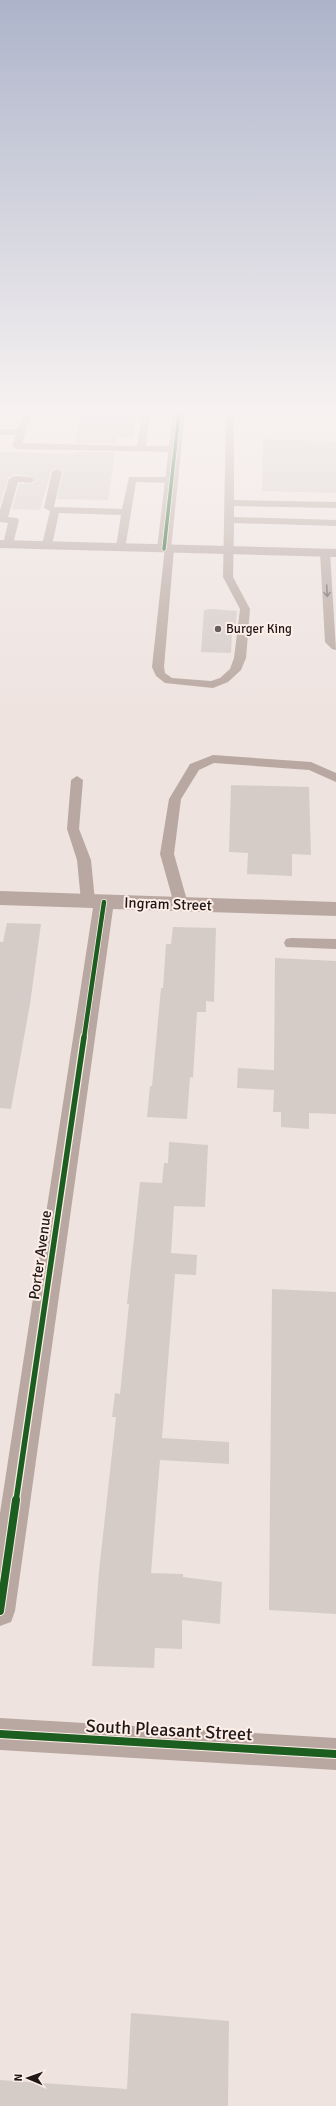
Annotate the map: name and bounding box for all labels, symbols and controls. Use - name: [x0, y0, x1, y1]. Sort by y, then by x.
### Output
- one-way arrow: [324, 584, 331, 597]
- place label: Burger King: [226, 621, 292, 637]
- marker: Burger King: [213, 624, 223, 634]
- street label: Ingram Street: [124, 893, 212, 915]
- street label: Porter Avenue: [25, 1209, 55, 1301]
- street label: South Pleasant Street: [85, 1715, 253, 1745]
- north arrow: [8, 2058, 48, 2098]
- text: N: [12, 2074, 25, 2082]

